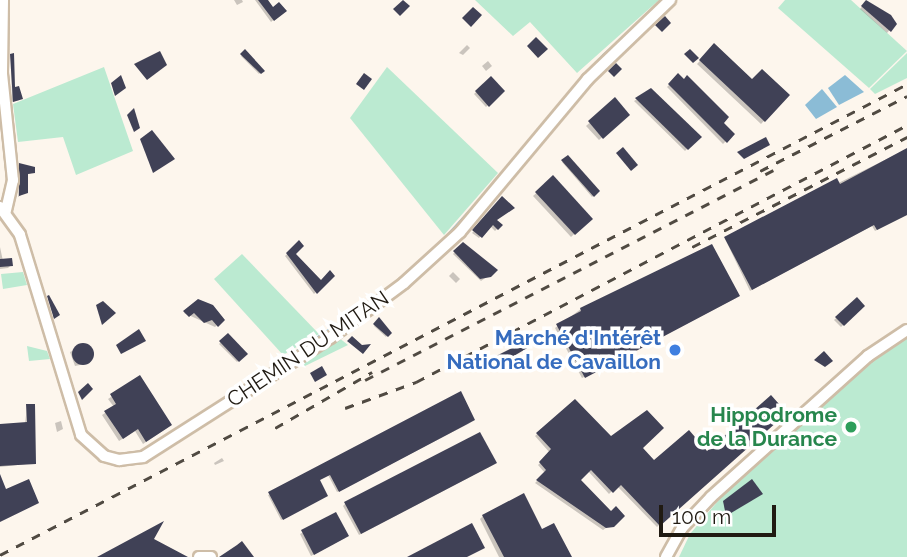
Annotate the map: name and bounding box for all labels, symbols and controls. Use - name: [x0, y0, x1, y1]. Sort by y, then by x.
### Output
- street label: CHEMIN DU MITAN: [222, 286, 394, 412]
- place label: Marché d'Intérêt National de Cavaillon: [446, 325, 661, 375]
- marker: Marché d'Intérêt National de Cavaillon: [667, 342, 683, 358]
- place label: Hippodrome de la Durance: [697, 402, 837, 452]
- marker: Hippodrome de la Durance: [843, 419, 859, 435]
- scale bar: [662, 490, 779, 534]
- text: 100 m: [672, 504, 731, 529]

